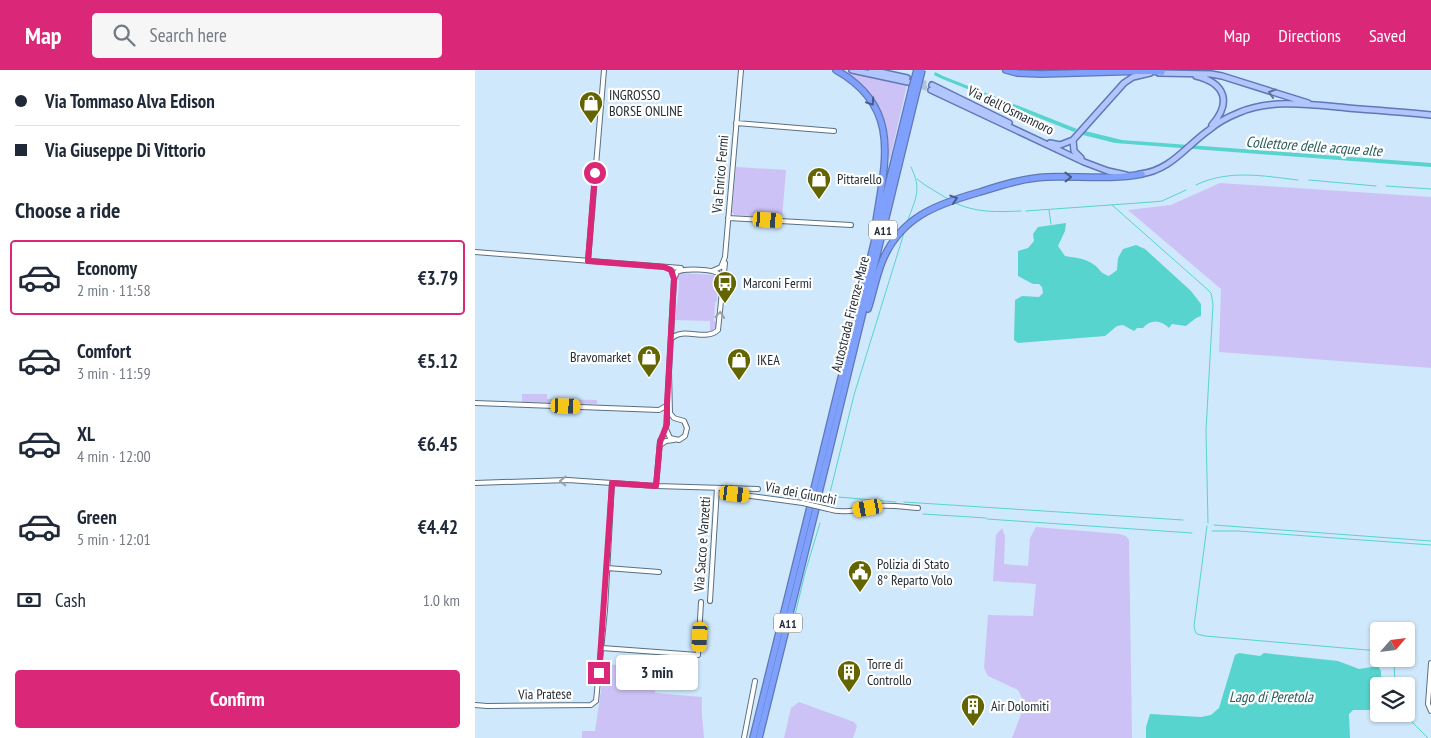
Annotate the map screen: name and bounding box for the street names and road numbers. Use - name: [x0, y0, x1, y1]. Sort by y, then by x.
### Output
- street label: Via dell'Osmannoro: [964, 81, 1057, 139]
- street label: Via Enrico Fermi: [708, 134, 732, 215]
- road number: A11: [869, 220, 897, 240]
- street label: Autostrada Firenze-Mare: [827, 254, 873, 374]
- street label: Via dei Giunchi: [763, 477, 838, 509]
- street label: Via Sacco e Vanzetti: [690, 496, 714, 593]
- road number: A11: [774, 614, 802, 632]
- street label: Via Pratese: [517, 685, 572, 703]

